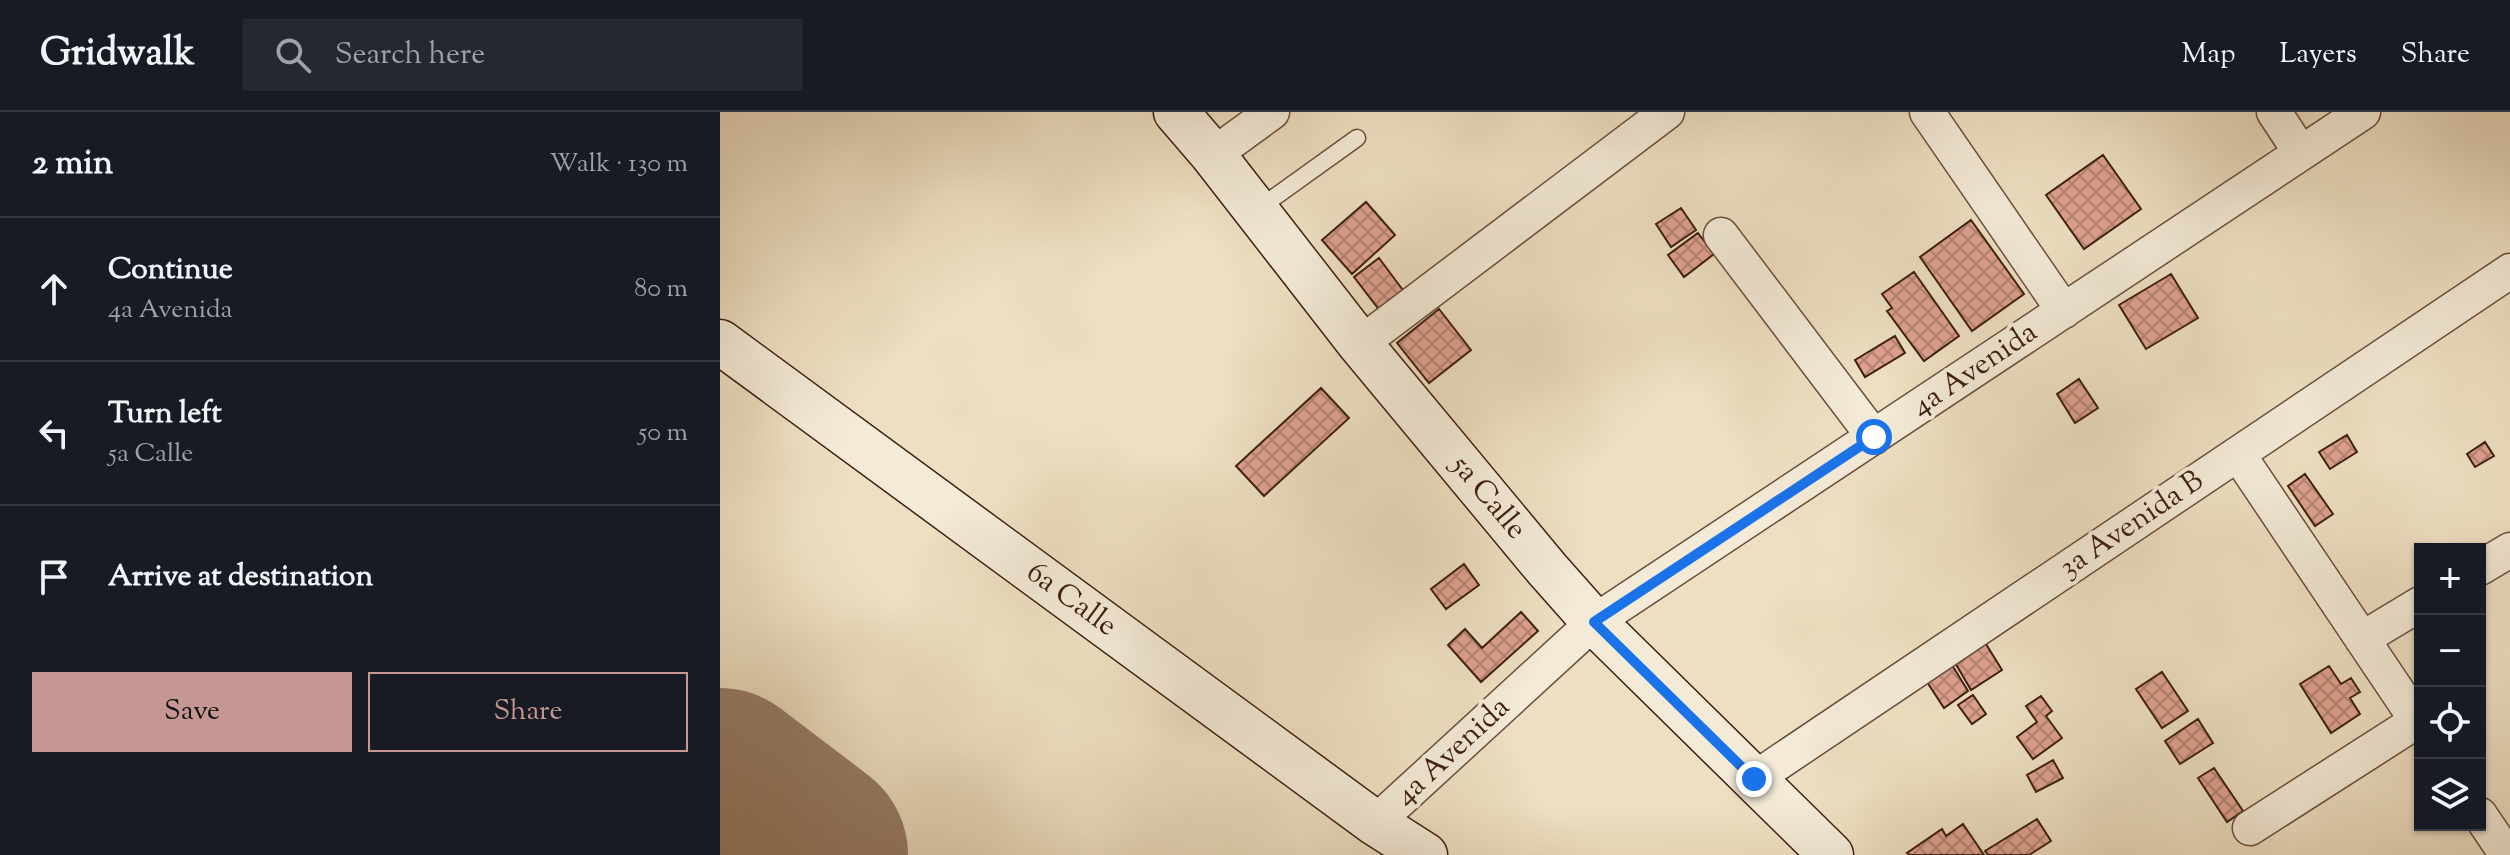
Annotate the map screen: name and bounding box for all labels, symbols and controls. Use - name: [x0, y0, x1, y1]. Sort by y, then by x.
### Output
- search box: [243, 19, 803, 91]
- text: Gridwalk: [40, 28, 195, 82]
- icon: search: [271, 33, 315, 77]
- text: Search here: [335, 34, 485, 77]
- text: Map: [2182, 35, 2235, 75]
- text: Layers: [2279, 35, 2357, 75]
- text: Share: [2401, 35, 2470, 75]
- text: 2 min: [32, 140, 113, 189]
- text: Walk · 130 m: [549, 146, 688, 183]
- text: Continue: [108, 249, 233, 292]
- icon: ahead: [32, 267, 76, 311]
- text: 80 m: [634, 271, 688, 308]
- text: 4a Avenida: [108, 292, 233, 329]
- street label: 4a Avenida: [1903, 312, 2047, 428]
- text: Turn left: [108, 393, 222, 436]
- icon: left: [32, 411, 76, 455]
- text: 50 m: [638, 415, 688, 452]
- route start: [1856, 419, 1892, 455]
- text: 5a Calle: [108, 436, 193, 473]
- street label: 5a Calle: [1439, 445, 1536, 550]
- street label: 3a Avenida B: [2051, 461, 2213, 589]
- map controls: [2414, 543, 2486, 831]
- button: +: [2414, 543, 2486, 615]
- street label: 6a Calle: [1017, 552, 1125, 648]
- icon: arrive: [32, 555, 76, 599]
- text: Arrive at destination: [108, 556, 373, 599]
- button: −: [2414, 615, 2486, 687]
- button: Save: [32, 672, 352, 752]
- button: Share: [368, 672, 688, 752]
- street label: 4a Avenida: [1386, 687, 1520, 817]
- button: locate: [2414, 687, 2486, 759]
- button: layers: [2414, 759, 2486, 831]
- route end: [1736, 761, 1772, 797]

